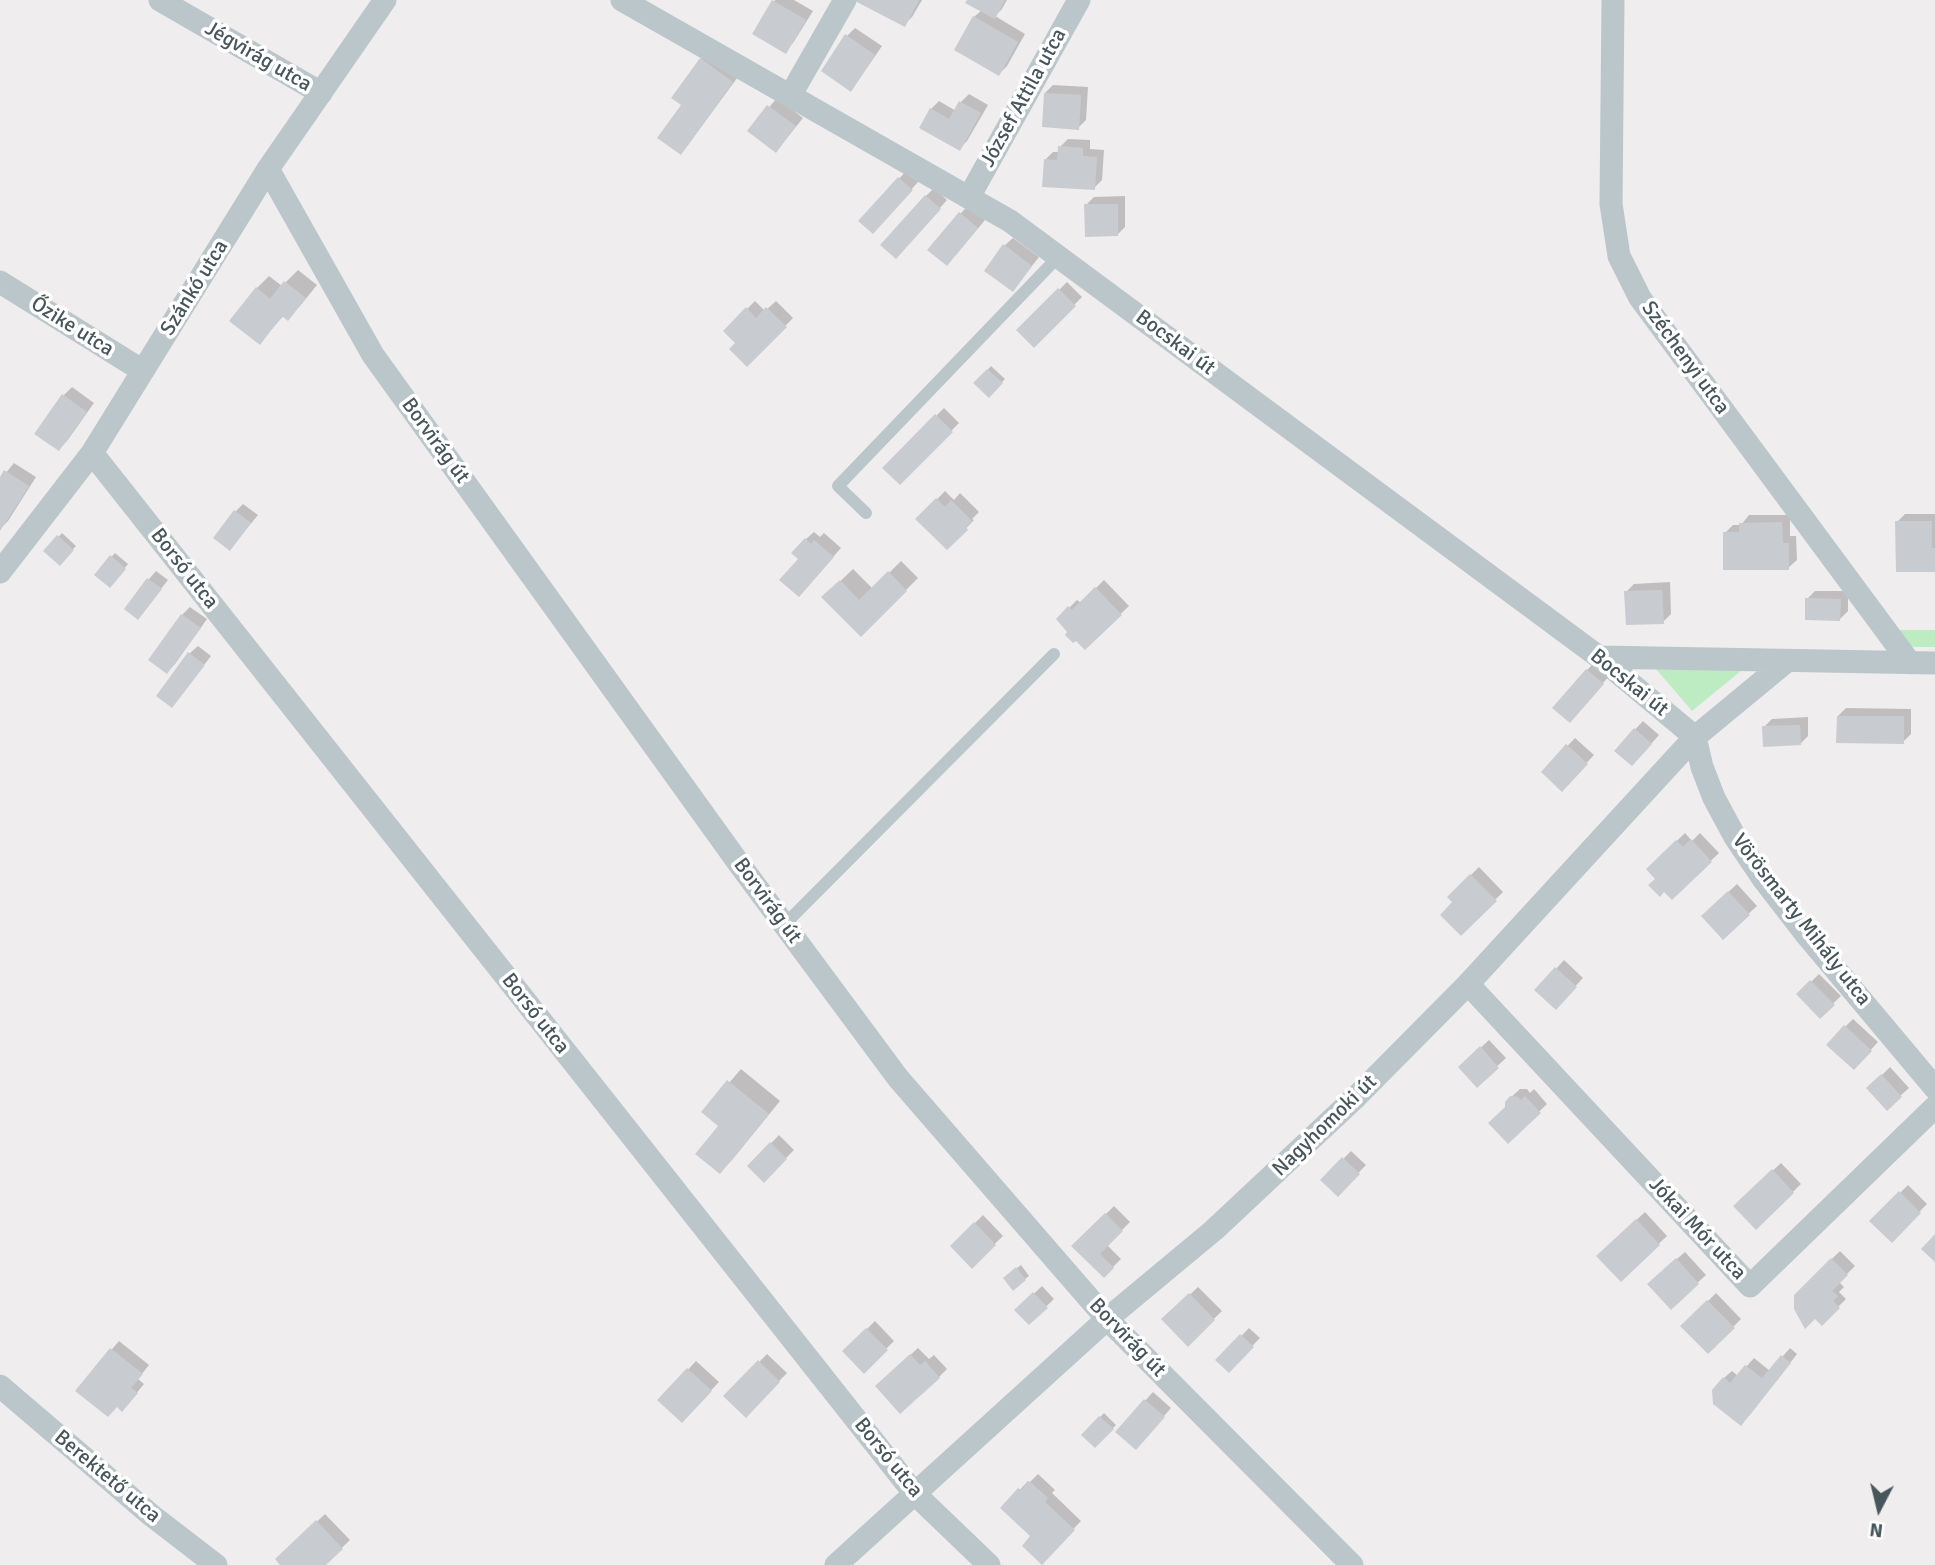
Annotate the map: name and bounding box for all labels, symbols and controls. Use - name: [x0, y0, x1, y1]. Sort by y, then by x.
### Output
- street label: Jégvirág utca: [200, 16, 316, 98]
- street label: József Attila utca: [976, 24, 1072, 172]
- street label: Szánkó utca: [156, 236, 234, 340]
- street label: Őzike utca: [26, 292, 118, 362]
- street label: Széchenyi utca: [1636, 297, 1734, 419]
- street label: Bocskai út: [1130, 305, 1220, 381]
- street label: Borvirág út: [396, 393, 474, 489]
- street label: Borsó utca: [145, 524, 223, 614]
- street label: Bocskai út: [1585, 644, 1673, 722]
- street label: Vörösmarty Mihály utca: [1726, 829, 1876, 1011]
- street label: Borvirág út: [728, 853, 806, 949]
- street label: Borsó utca: [496, 969, 574, 1059]
- street label: Nagyhomoki út: [1268, 1070, 1382, 1182]
- street label: Jókai Mór utca: [1643, 1172, 1751, 1286]
- street label: Borvirág út: [1083, 1293, 1171, 1383]
- street label: Borsó utca: [848, 1413, 928, 1503]
- street label: Berektető utca: [49, 1425, 165, 1529]
- north arrow: [1844, 1474, 1914, 1544]
- text: N: [1868, 1517, 1884, 1543]

